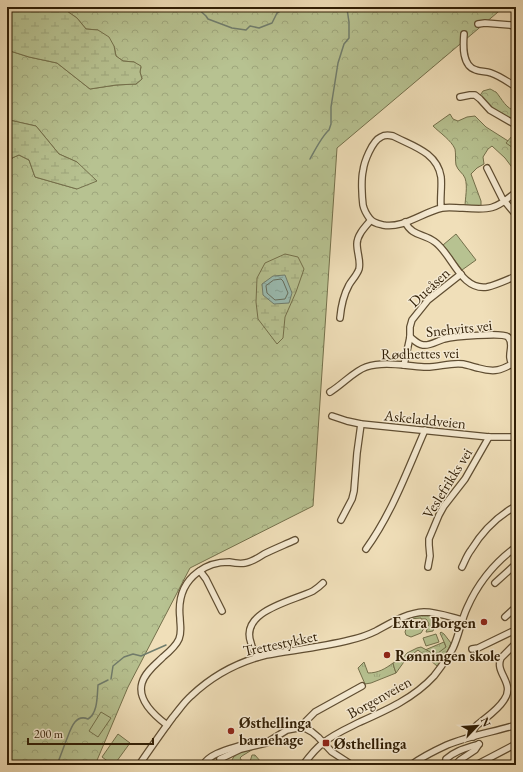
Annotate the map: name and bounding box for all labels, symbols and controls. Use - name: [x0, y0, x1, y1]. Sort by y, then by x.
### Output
- street label: Dueåsen: [404, 263, 454, 311]
- street label: Snehvits vei: [425, 315, 493, 341]
- street label: Rødhettes vei: [381, 343, 459, 363]
- street label: Askeladdveien: [382, 405, 467, 433]
- street label: Veslefrikks vei: [418, 444, 476, 522]
- place label: Extra Borgen: [393, 613, 477, 632]
- marker: Extra Borgen: [479, 617, 489, 627]
- street label: Trettestykket: [241, 626, 319, 660]
- place label: Rønningen skole: [395, 646, 500, 665]
- marker: Rønningen skole: [382, 650, 392, 660]
- street label: Borgenveien: [343, 672, 415, 722]
- north arrow: [457, 706, 497, 746]
- place label: Østhellinga barnehage: [239, 713, 312, 749]
- text: N: [478, 715, 494, 729]
- scale bar: [28, 720, 153, 746]
- text: 200 m: [34, 726, 64, 742]
- marker: Østhellinga barnehage: [226, 726, 236, 736]
- place label: Østhellinga: [334, 734, 407, 753]
- marker: Østhellinga: [321, 738, 331, 748]

